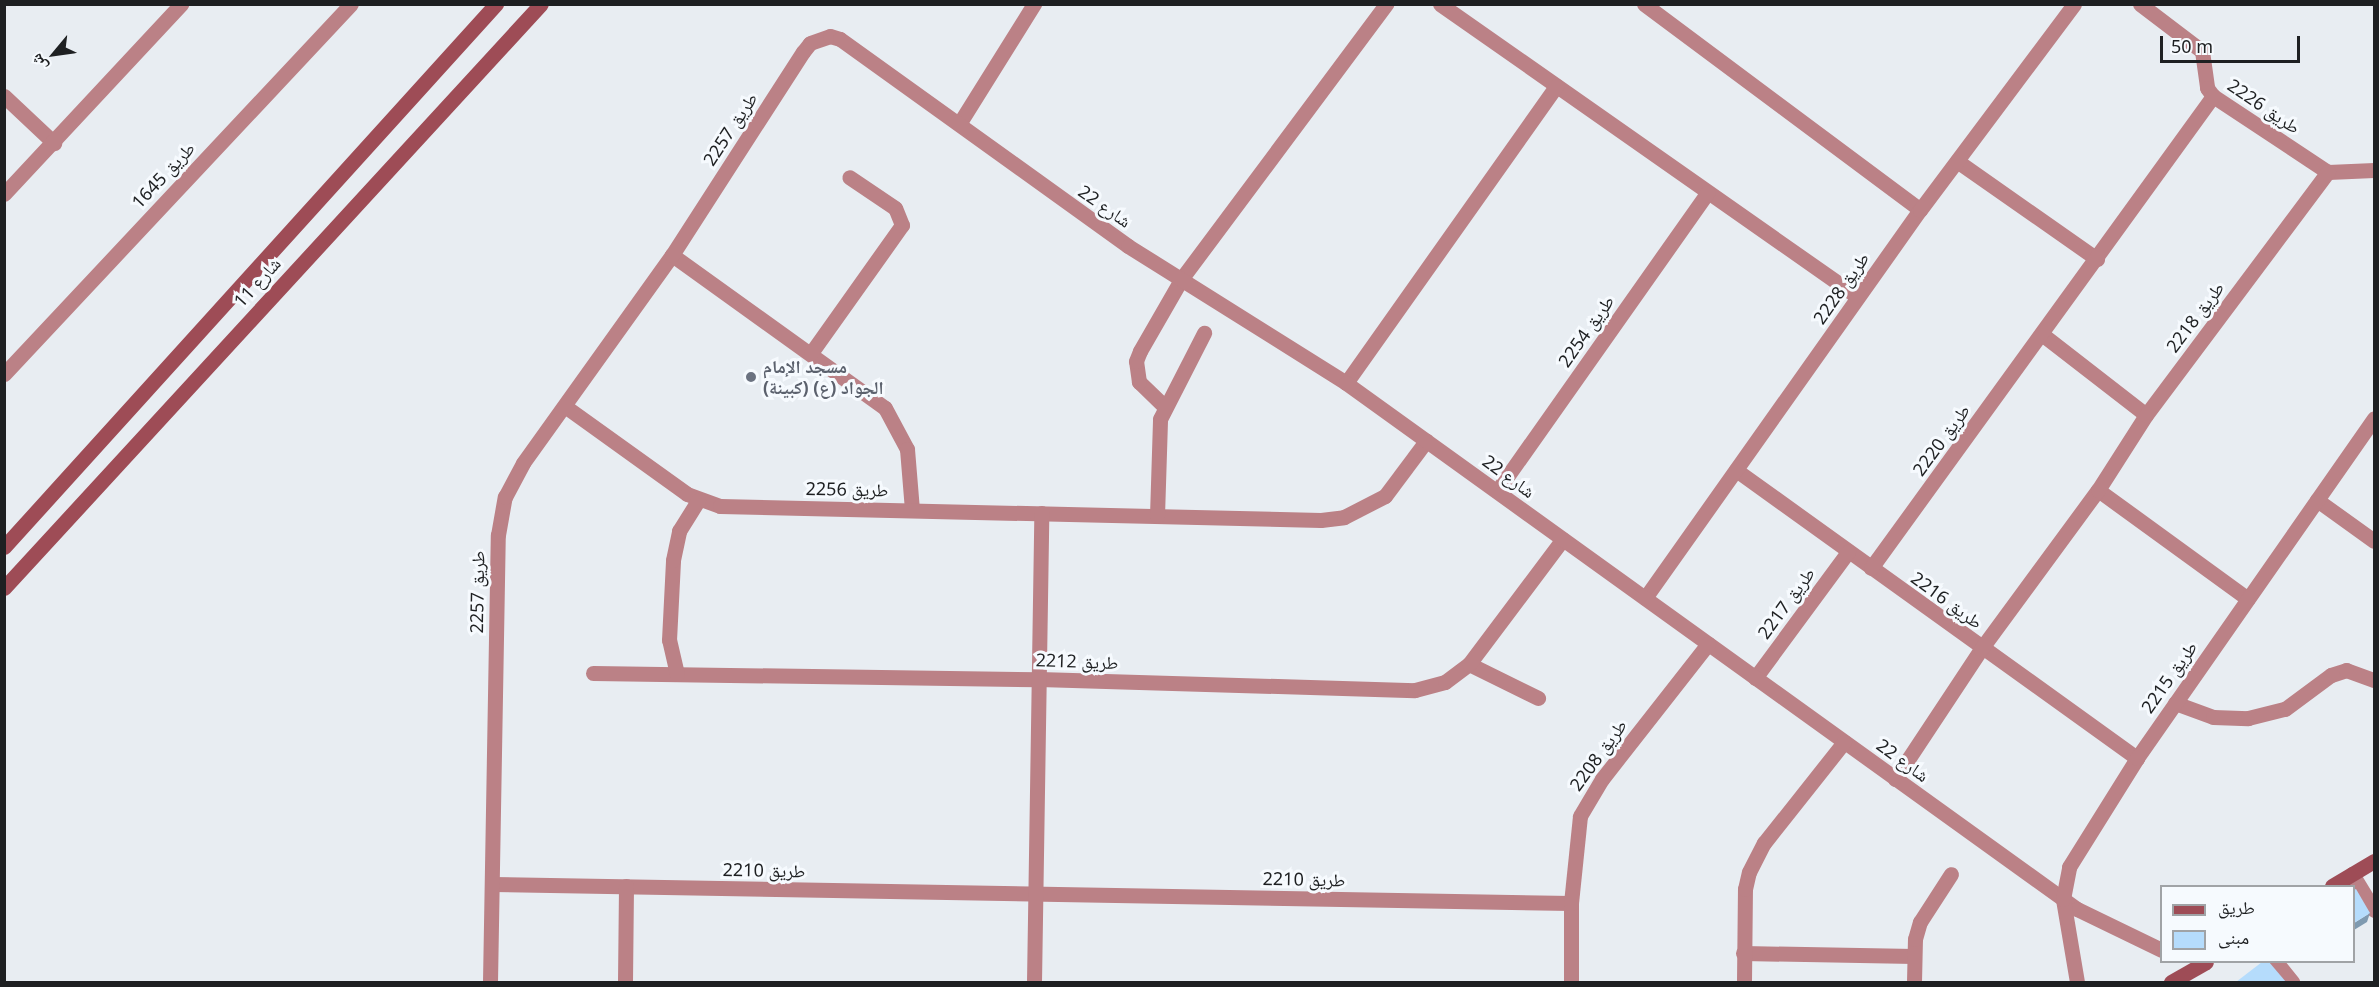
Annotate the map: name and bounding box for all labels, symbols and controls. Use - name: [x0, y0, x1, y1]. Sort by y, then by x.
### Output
- north arrow: [24, 24, 84, 84]
- scale bar: [2163, 24, 2302, 62]
- text: 50 m: [2171, 34, 2213, 58]
- text: ش: [25, 50, 52, 75]
- street label: طريق 2226: [2224, 74, 2304, 138]
- street label: طريق 2257: [698, 88, 762, 170]
- street label: طريق 1645: [127, 137, 199, 213]
- street label: شارع 22: [1074, 180, 1136, 232]
- street label: طريق 2228: [1808, 248, 1874, 328]
- street label: شارع 11: [229, 253, 285, 311]
- street label: طريق 2218: [2161, 277, 2229, 357]
- street label: طريق 2254: [1553, 291, 1619, 371]
- place label: مسجد الإمام الجواد (ع) (كبينة): [763, 356, 884, 398]
- marker: مسجد الإمام الجواد (ع) (كبينة): [744, 370, 758, 384]
- street label: طريق 2220: [1908, 400, 1974, 480]
- street label: شارع 22: [1479, 450, 1539, 502]
- street label: طريق 2256: [805, 477, 889, 501]
- street label: طريق 2257: [465, 550, 489, 634]
- street label: طريق 2217: [1753, 563, 1819, 643]
- street label: طريق 2216: [1907, 567, 1987, 633]
- street label: طريق 2215: [2136, 637, 2202, 717]
- street label: طريق 2212: [1035, 649, 1119, 673]
- street label: طريق 2208: [1565, 715, 1631, 795]
- street label: شارع 22: [1873, 734, 1933, 786]
- street label: طريق 2210: [722, 858, 806, 882]
- street label: طريق 2210: [1262, 867, 1346, 891]
- legend: [2160, 885, 2355, 963]
- text: طريق: [2218, 895, 2255, 919]
- text: مبنى: [2218, 925, 2249, 949]

